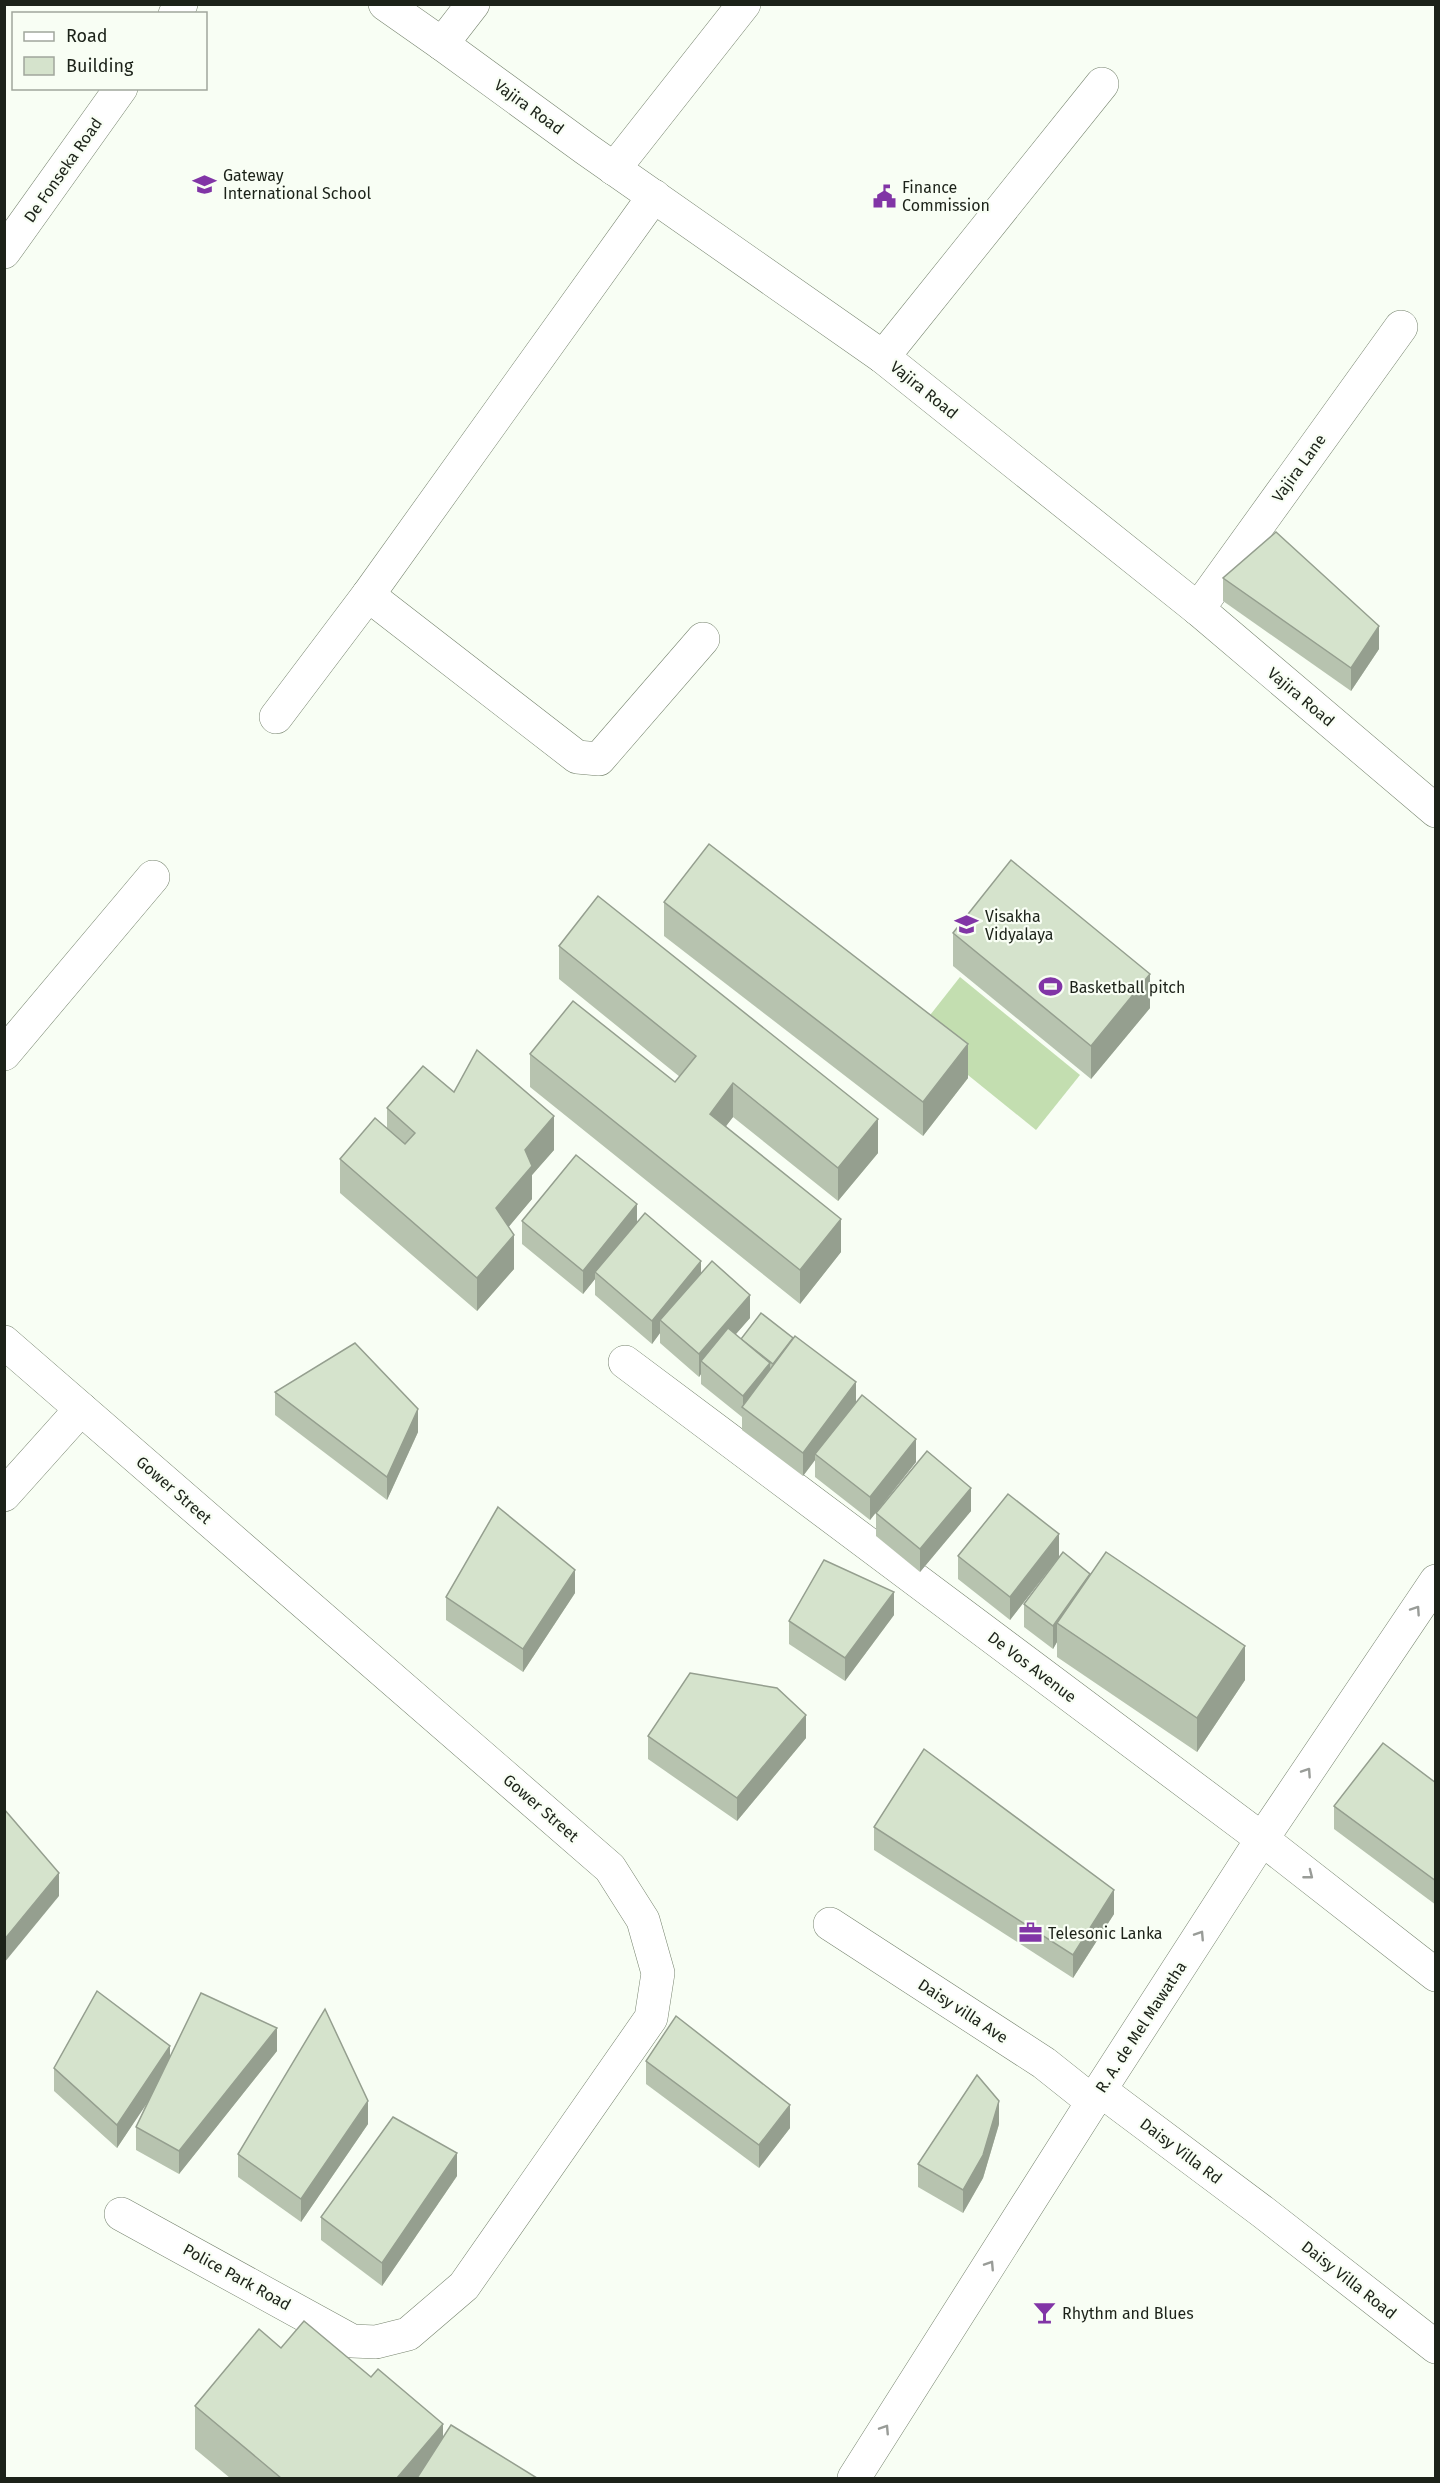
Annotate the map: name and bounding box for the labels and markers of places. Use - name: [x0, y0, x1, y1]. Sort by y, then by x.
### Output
- place label: Gateway International School: [223, 166, 372, 203]
- school or university icon: Gateway International School: [192, 171, 218, 197]
- place label: Finance Commission: [902, 178, 990, 215]
- public building icon: Finance Commission: [871, 183, 897, 209]
- place label: Visakha Vidyalaya: [985, 907, 1054, 944]
- school or university icon: Visakha Vidyalaya: [954, 912, 980, 938]
- sports icon: Basketball pitch: [1038, 974, 1064, 1000]
- place label: Basketball pitch: [1069, 978, 1185, 997]
- office icon: Telesonic Lanka: [1017, 1920, 1043, 1946]
- place label: Telesonic Lanka: [1048, 1924, 1163, 1943]
- bar icon: Rhythm and Blues: [1031, 2300, 1057, 2326]
- place label: Rhythm and Blues: [1062, 2304, 1194, 2323]

